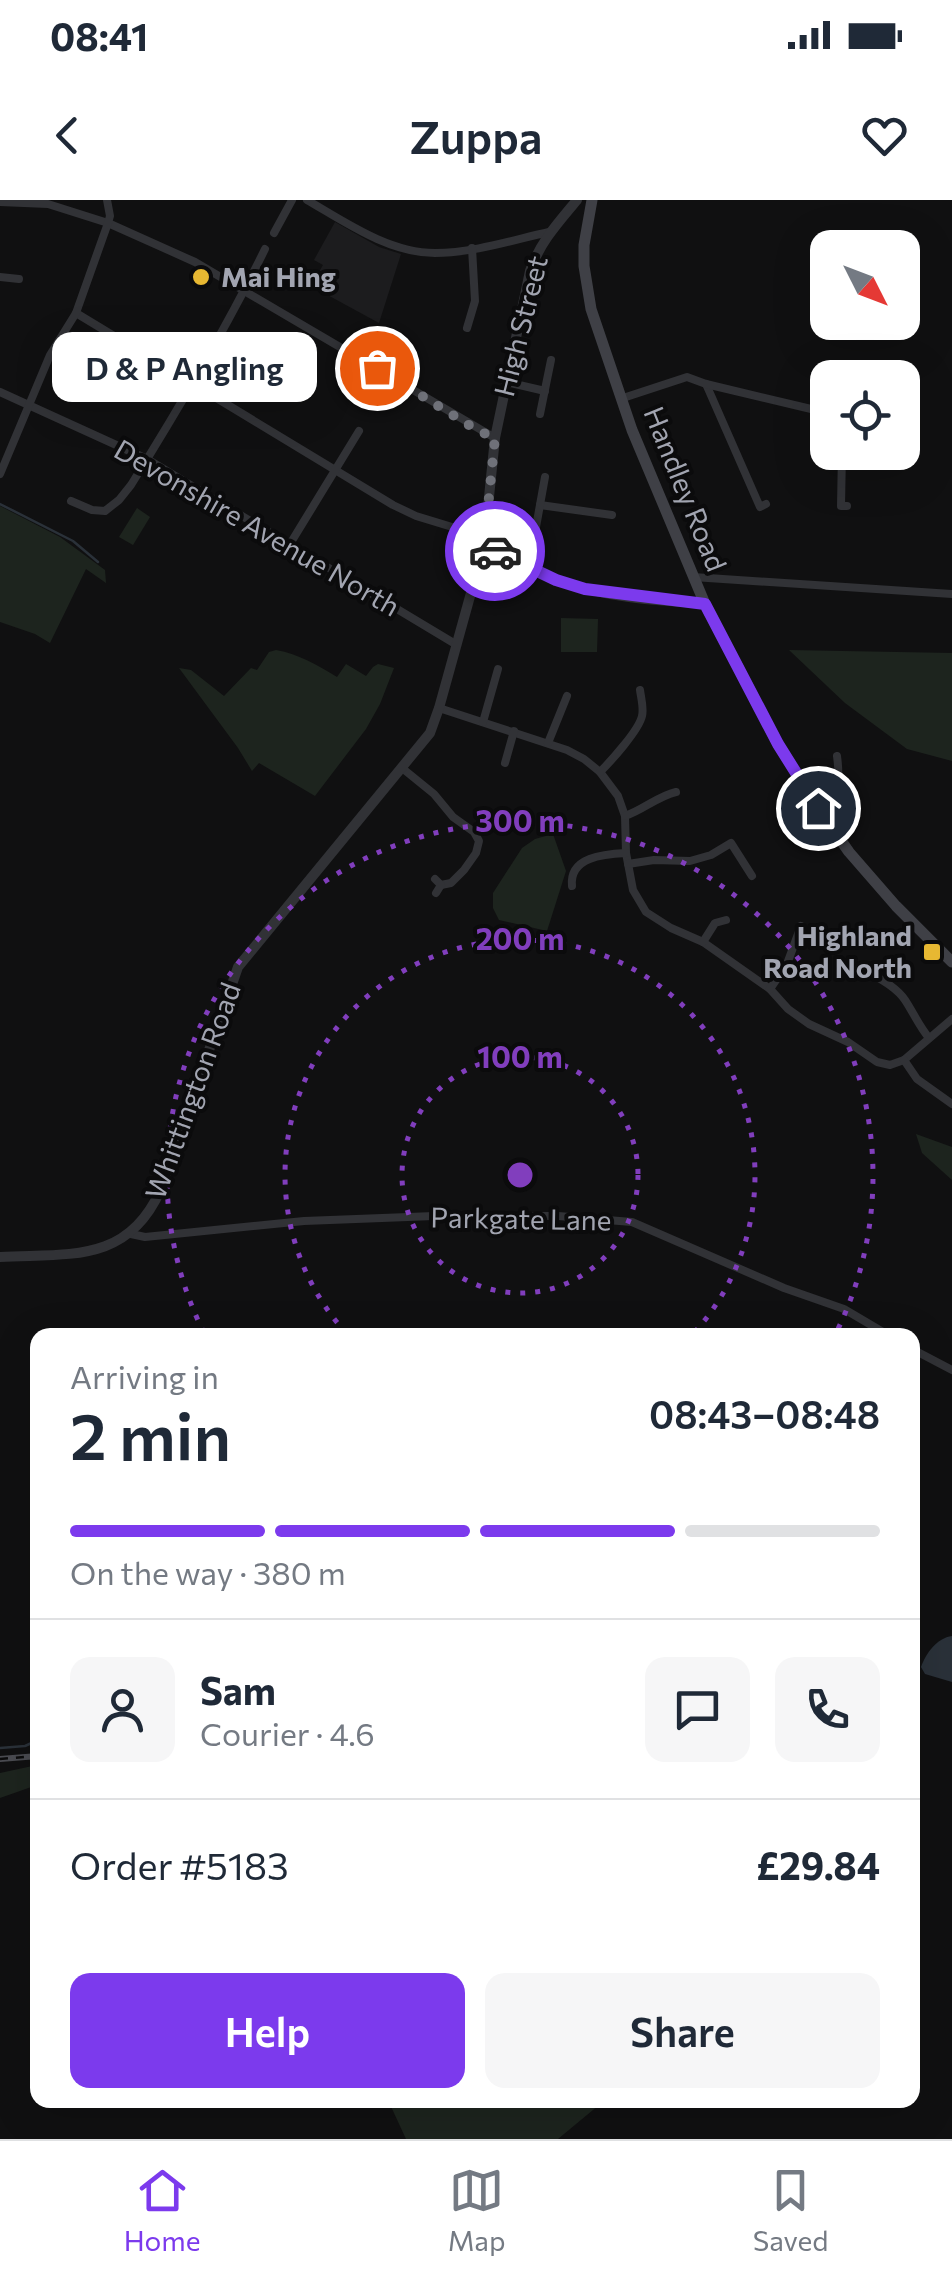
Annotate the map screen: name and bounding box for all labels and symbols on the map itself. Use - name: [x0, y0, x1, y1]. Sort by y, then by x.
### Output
- north arrow: [810, 230, 920, 340]
- street label: High Street: [486, 252, 554, 400]
- place label: Mai Hing: [221, 259, 336, 293]
- marker: Mai Hing: [190, 266, 212, 288]
- pin: [335, 326, 420, 411]
- callout: D & P Angling: [52, 333, 317, 403]
- street label: Handley Road: [637, 401, 734, 576]
- street label: Devonshire Avenue North: [109, 431, 406, 623]
- courier: [445, 501, 545, 601]
- pin: [776, 766, 861, 851]
- text: 300 m: [475, 801, 565, 838]
- place label: Highland Road North: [763, 918, 912, 984]
- text: 200 m: [476, 919, 564, 956]
- marker: Highland Road North: [921, 941, 943, 963]
- street label: Whittington Road: [137, 978, 247, 1204]
- text: 100 m: [477, 1037, 563, 1074]
- centre of rings: [502, 1157, 538, 1193]
- street label: Parkgate Lane: [430, 1199, 612, 1237]

